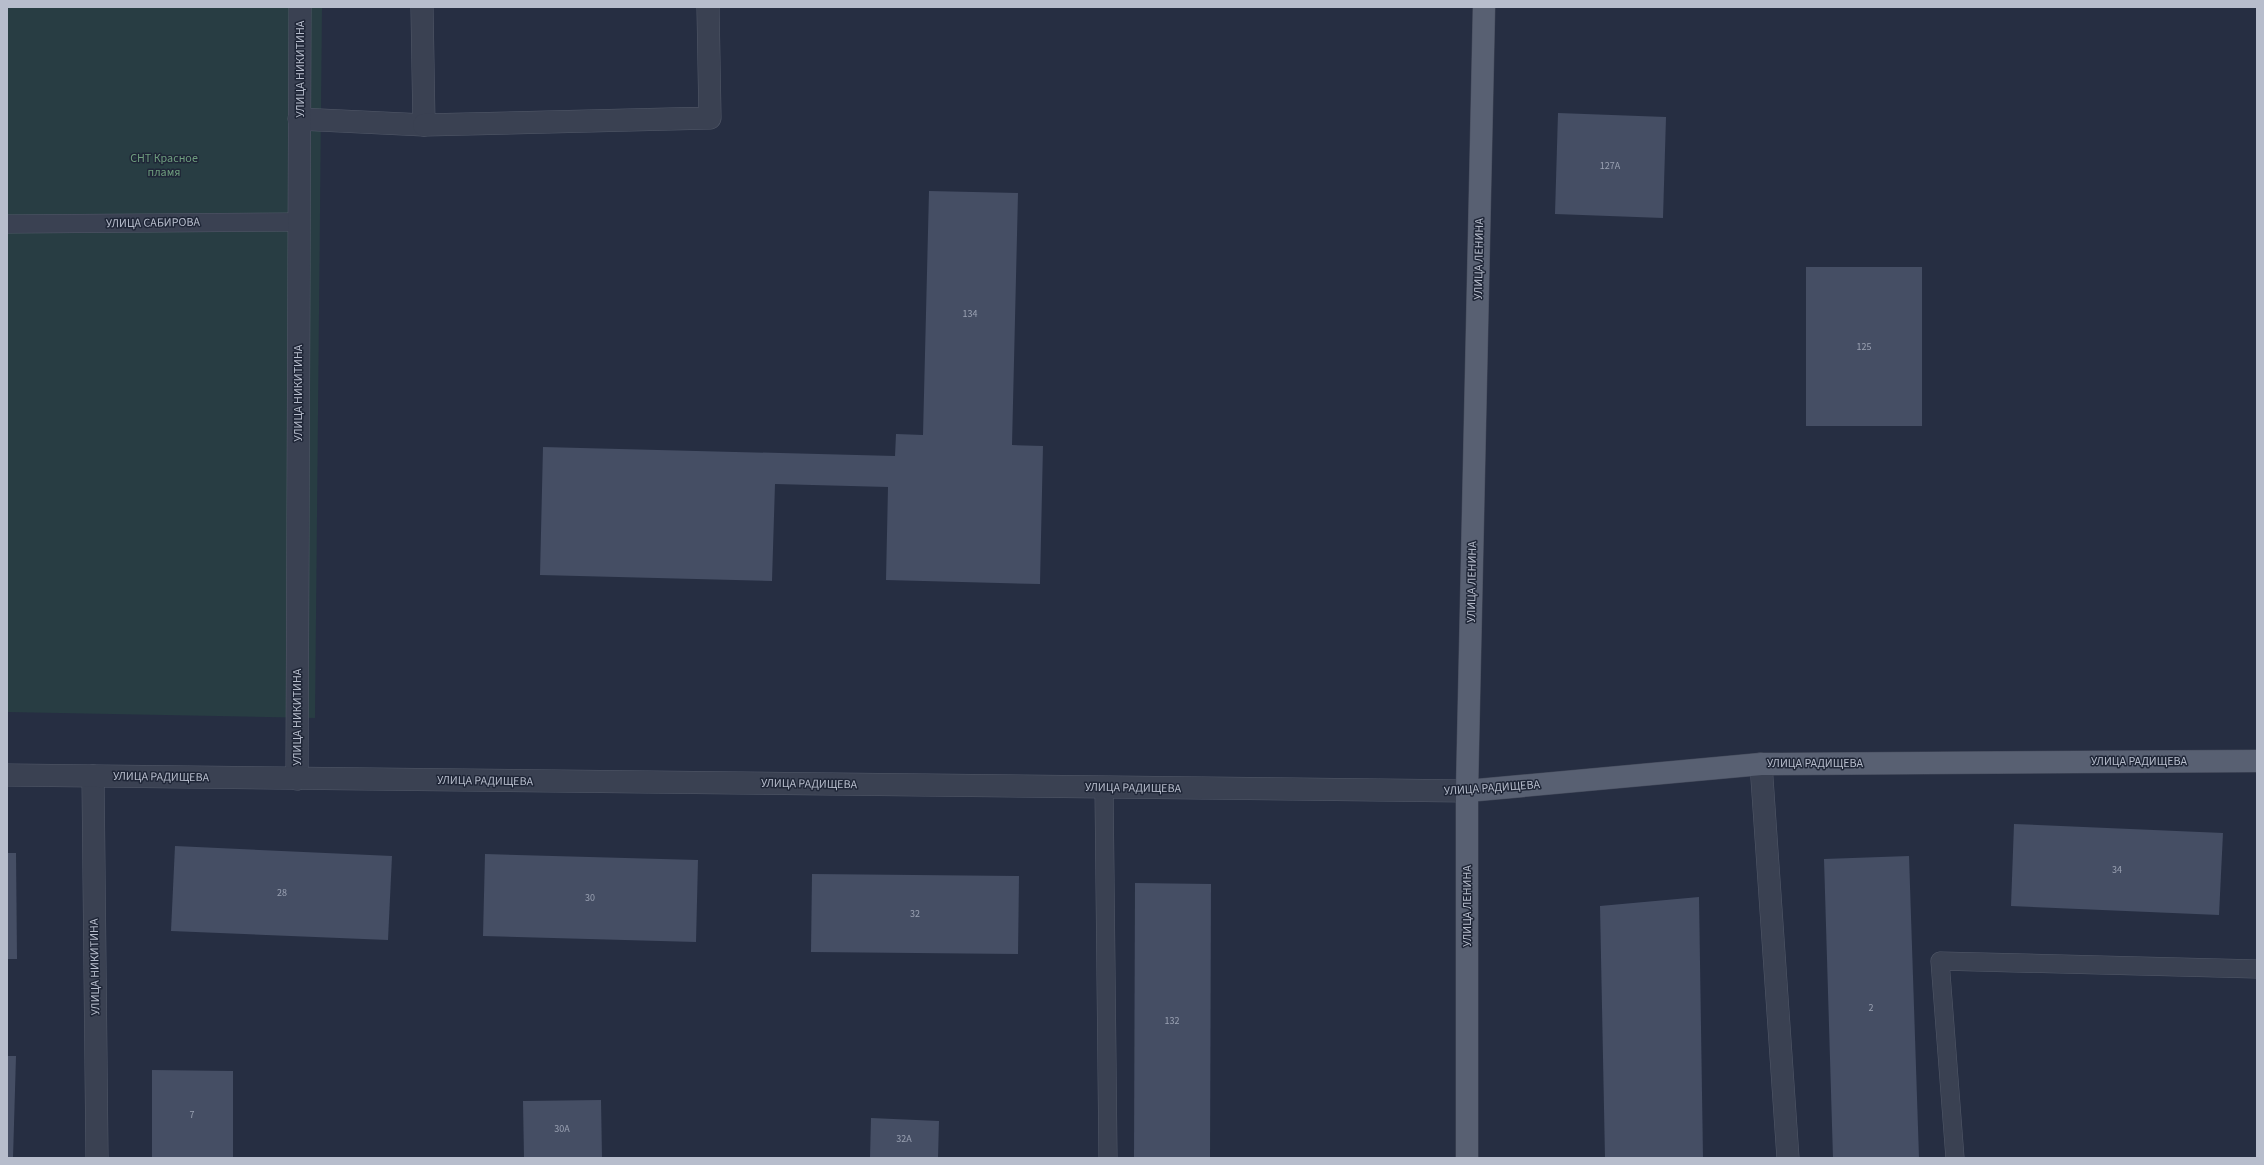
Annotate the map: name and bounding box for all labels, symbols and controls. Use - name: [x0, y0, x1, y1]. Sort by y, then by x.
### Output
- street label: УЛИЦА НИКИТИНА: [292, 20, 309, 117]
- park label: СНТ Красное пламя: [130, 150, 198, 181]
- house number: 127А: [1600, 159, 1621, 173]
- street label: УЛИЦА САБИРОВА: [106, 214, 201, 232]
- street label: УЛИЦА ЛЕНИНА: [1470, 218, 1488, 300]
- house number: 134: [963, 307, 977, 321]
- house number: 125: [1857, 340, 1871, 354]
- street label: УЛИЦА НИКИТИНА: [290, 344, 307, 441]
- street label: УЛИЦА ЛЕНИНА: [1463, 541, 1481, 623]
- street label: УЛИЦА НИКИТИНА: [289, 668, 306, 765]
- street label: УЛИЦА РАДИЩЕВА: [2091, 753, 2188, 770]
- street label: УЛИЦА РАДИЩЕВА: [1767, 755, 1864, 772]
- street label: УЛИЦА РАДИЩЕВА: [113, 768, 210, 786]
- street label: УЛИЦА РАДИЩЕВА: [437, 772, 534, 790]
- street label: УЛИЦА РАДИЩЕВА: [761, 775, 858, 793]
- street label: УЛИЦА РАДИЩЕВА: [1443, 776, 1541, 800]
- street label: УЛИЦА РАДИЩЕВА: [1085, 779, 1182, 797]
- house number: 34: [2112, 863, 2122, 877]
- street label: УЛИЦА ЛЕНИНА: [1459, 865, 1476, 947]
- house number: 28: [277, 886, 287, 900]
- house number: 30: [585, 891, 595, 905]
- house number: 32: [910, 907, 920, 921]
- street label: УЛИЦА НИКИТИНА: [86, 918, 104, 1016]
- house number: 2: [1869, 1001, 1874, 1015]
- house number: 132: [1165, 1014, 1179, 1028]
- house number: 7: [190, 1108, 195, 1122]
- house number: 30А: [554, 1122, 570, 1136]
- house number: 32А: [896, 1132, 912, 1146]

